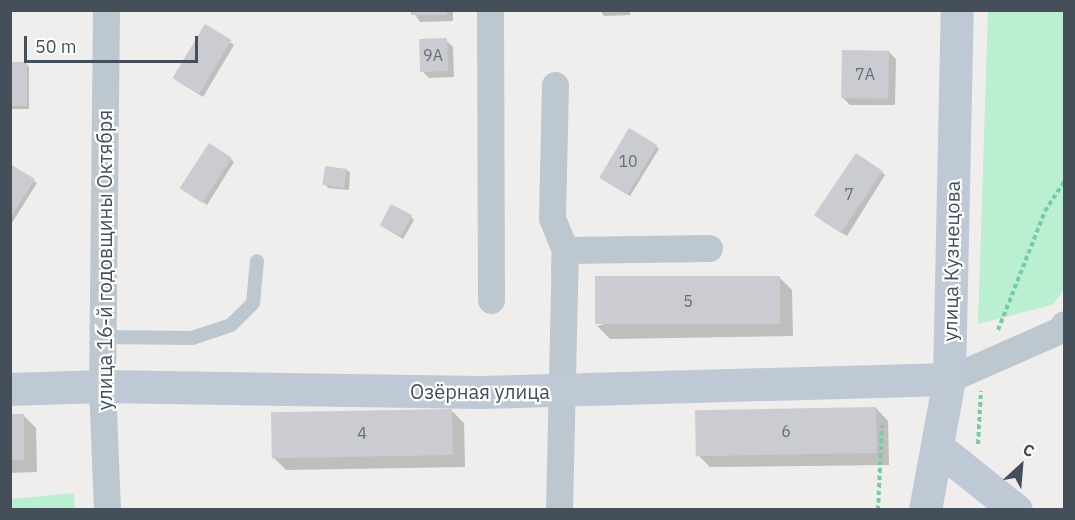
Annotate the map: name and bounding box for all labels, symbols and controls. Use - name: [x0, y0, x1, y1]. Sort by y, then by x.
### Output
- scale bar: [27, 24, 201, 62]
- text: 50 m: [35, 35, 77, 58]
- house number: 9А: [423, 45, 443, 65]
- house number: 7А: [855, 64, 875, 84]
- street label: улица 16-й годовщины Октября: [92, 110, 116, 410]
- house number: 10: [618, 151, 638, 171]
- street label: улица Кузнецова: [938, 181, 964, 341]
- house number: 7: [844, 184, 854, 204]
- house number: 5: [683, 291, 693, 311]
- street label: Озёрная улица: [410, 379, 550, 403]
- house number: 6: [781, 421, 791, 441]
- house number: 4: [357, 423, 367, 443]
- north arrow: [991, 436, 1051, 496]
- text: С: [1020, 439, 1038, 461]

